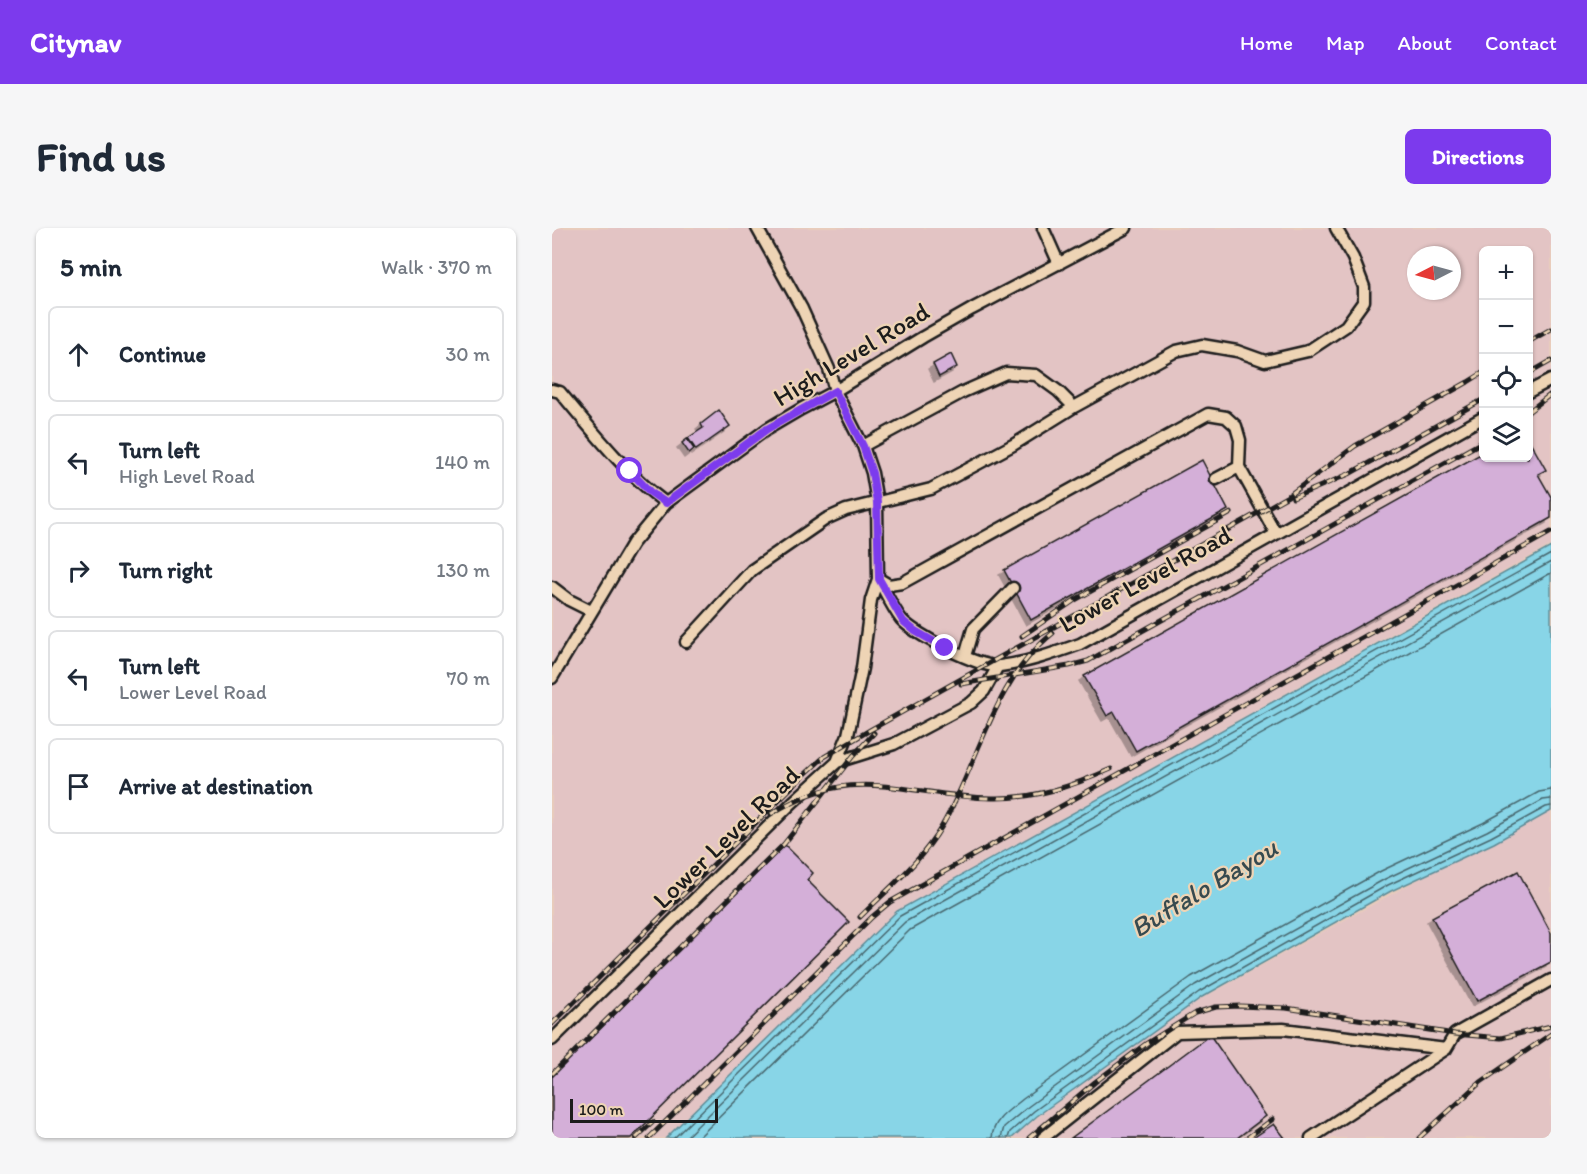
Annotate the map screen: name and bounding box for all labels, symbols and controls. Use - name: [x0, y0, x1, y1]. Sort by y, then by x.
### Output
- text: Citynav: [30, 25, 121, 59]
- text: Home: [1240, 30, 1293, 55]
- text: Map: [1326, 30, 1365, 55]
- text: About: [1398, 30, 1452, 55]
- text: Contact: [1485, 30, 1557, 55]
- button: Directions: [1405, 129, 1551, 184]
- text: Find us: [36, 131, 166, 182]
- north arrow: [1407, 246, 1461, 300]
- map controls: [1479, 246, 1533, 462]
- button: +: [1479, 246, 1533, 300]
- text: 5 min: [60, 251, 122, 283]
- text: Walk · 370 m: [381, 255, 492, 279]
- street label: High Level Road: [767, 295, 935, 413]
- button: −: [1479, 300, 1533, 354]
- icon: ahead: [62, 338, 95, 371]
- text: Continue: [119, 341, 206, 368]
- text: 30 m: [445, 342, 490, 366]
- button: locate: [1479, 354, 1533, 408]
- button: layers: [1479, 408, 1533, 462]
- text: Turn left: [119, 437, 200, 464]
- icon: left: [62, 446, 95, 479]
- text: 140 m: [435, 450, 490, 474]
- route start: [616, 457, 642, 483]
- text: High Level Road: [119, 464, 255, 488]
- street label: Lower Level Road: [1053, 518, 1237, 640]
- icon: right: [62, 554, 95, 587]
- text: Turn right: [119, 557, 213, 584]
- text: 130 m: [436, 558, 490, 582]
- route end: [931, 634, 957, 660]
- text: Turn left: [119, 653, 200, 680]
- icon: left: [62, 662, 95, 695]
- text: 70 m: [446, 666, 490, 690]
- text: Lower Level Road: [119, 680, 267, 704]
- street label: Lower Level Road: [646, 759, 806, 915]
- icon: arrive: [62, 770, 95, 803]
- text: Arrive at destination: [119, 773, 313, 800]
- water label: Buffalo Bayou: [1124, 830, 1284, 944]
- scale bar: [570, 1096, 718, 1124]
- text: 100 m: [579, 1100, 623, 1119]

